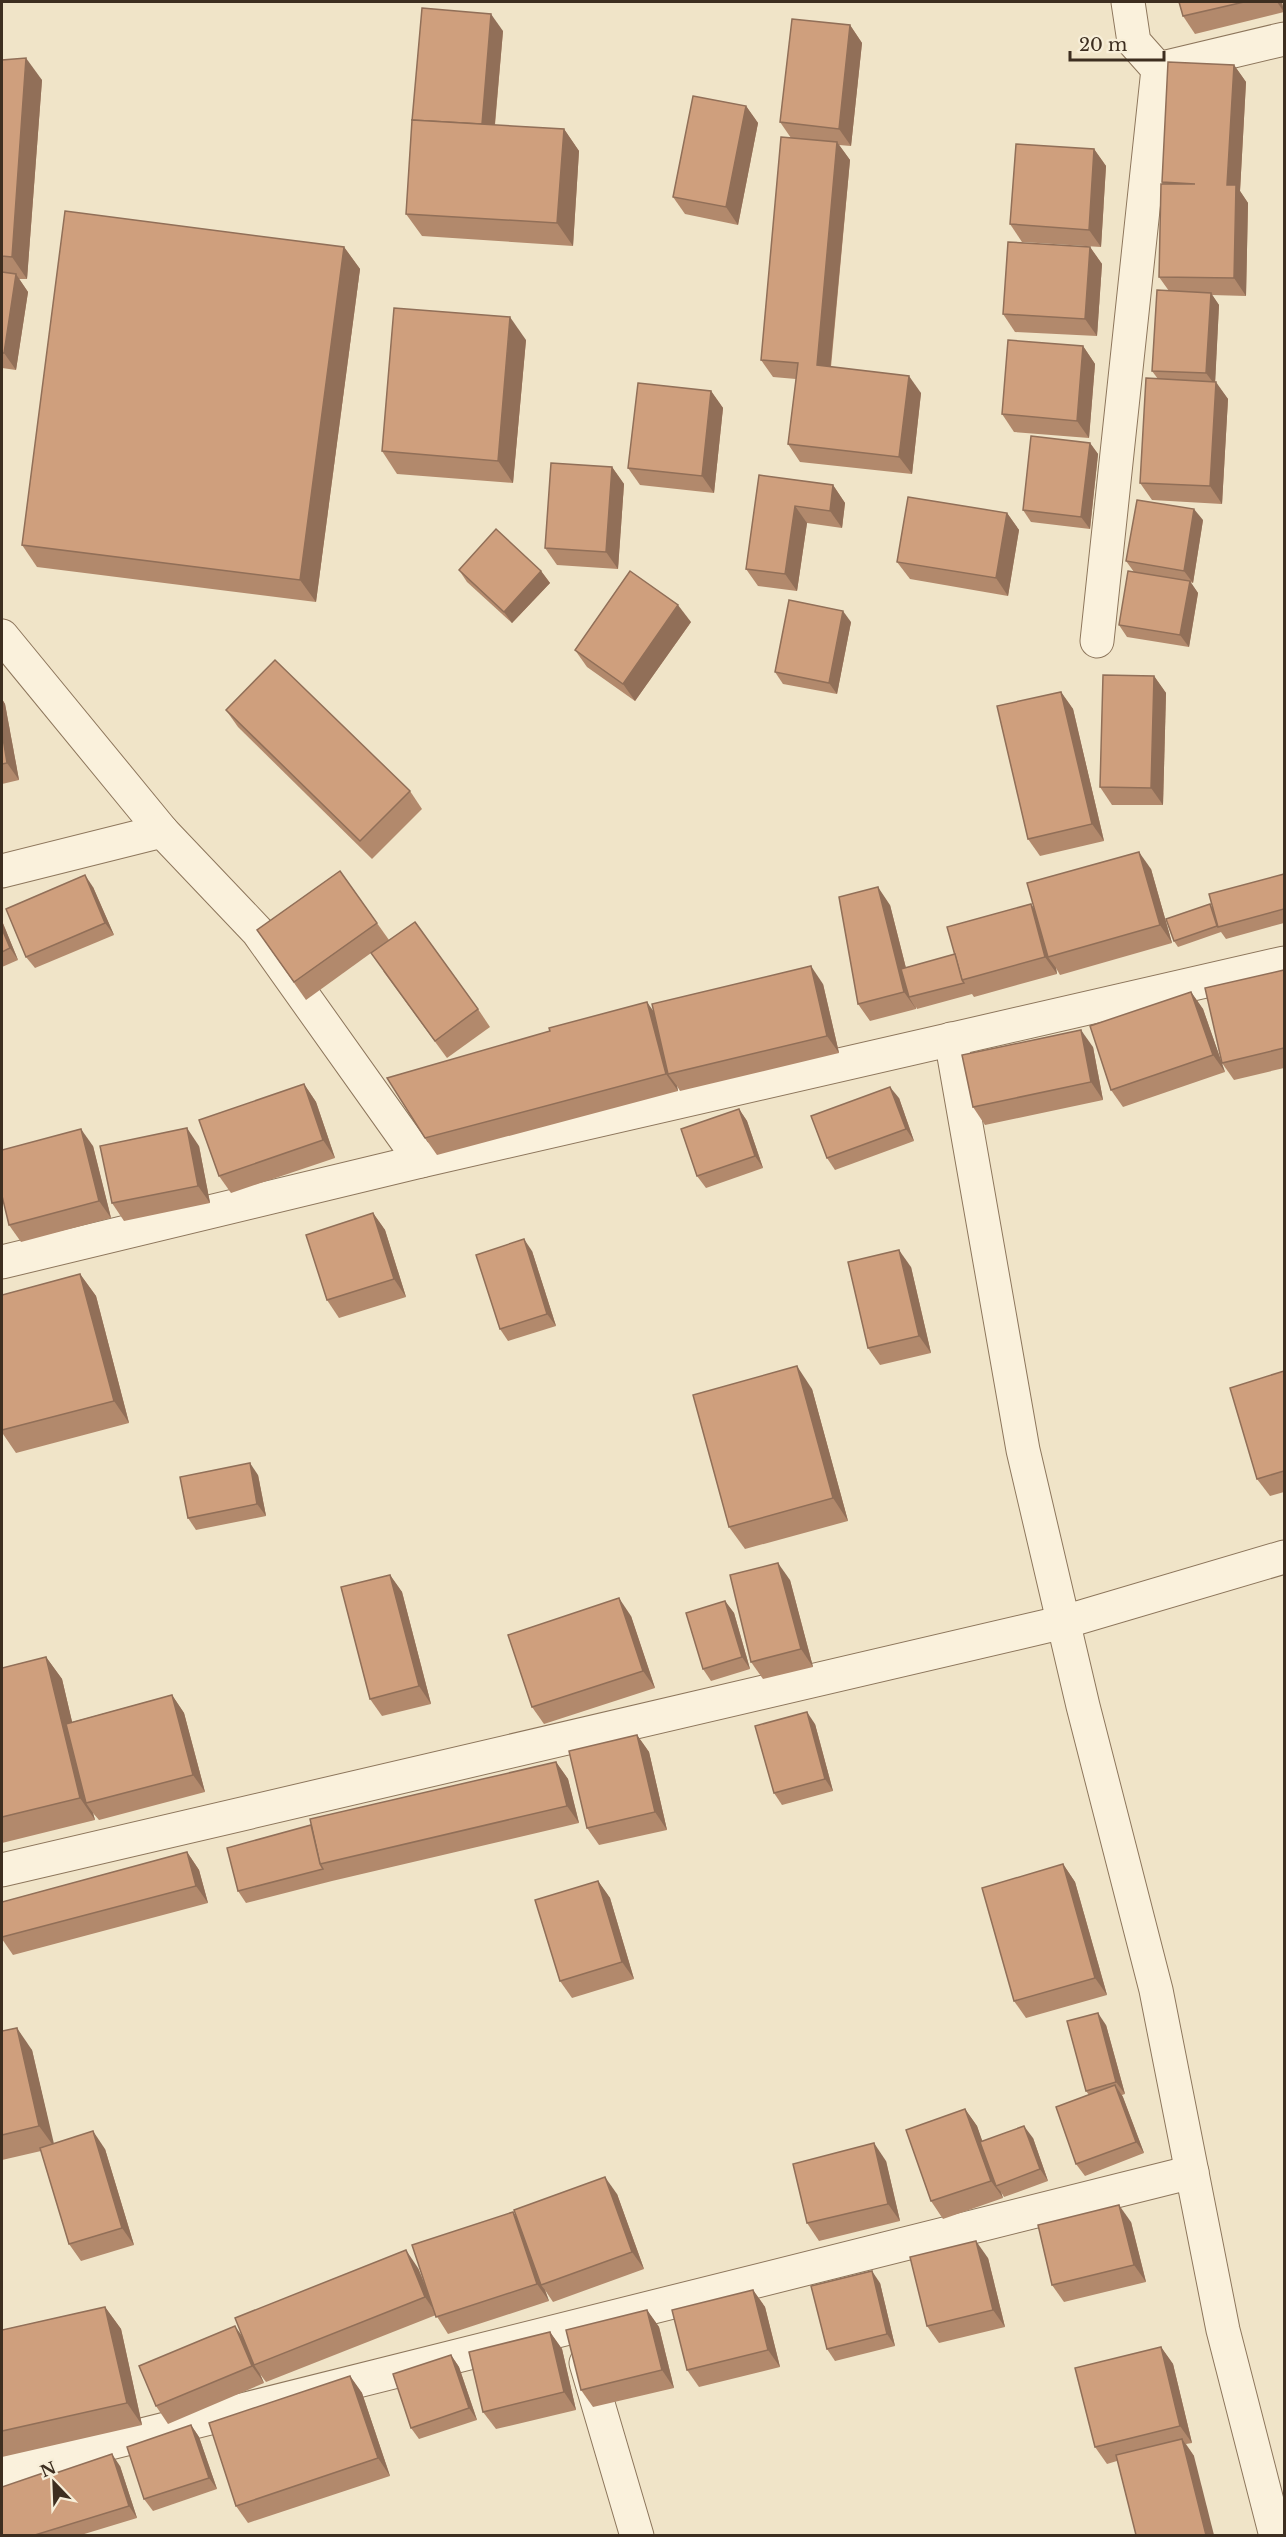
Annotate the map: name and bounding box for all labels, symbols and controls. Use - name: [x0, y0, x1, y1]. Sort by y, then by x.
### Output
- scale bar: [1070, 24, 1164, 62]
- text: 20 m: [1079, 34, 1127, 56]
- north arrow: [24, 2453, 84, 2513]
- text: N: [37, 2457, 59, 2481]

